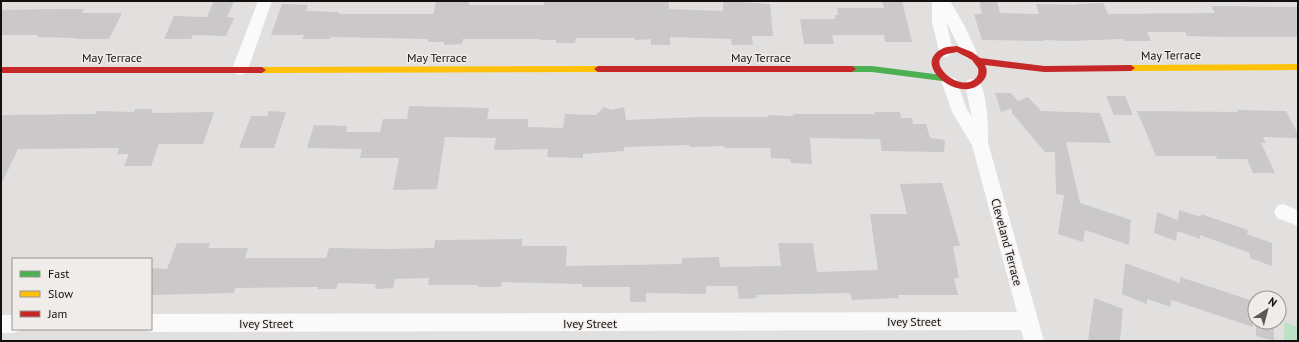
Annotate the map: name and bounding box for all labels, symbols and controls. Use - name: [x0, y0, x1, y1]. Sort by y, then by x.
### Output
- street label: May Terrace: [1141, 47, 1201, 63]
- street label: May Terrace: [82, 50, 142, 65]
- street label: May Terrace: [407, 50, 467, 65]
- street label: May Terrace: [731, 50, 791, 65]
- street label: Cleveland Terrace: [988, 197, 1026, 287]
- legend: [12, 258, 152, 330]
- text: Fast: [48, 266, 69, 281]
- text: Slow: [48, 286, 73, 301]
- north arrow: [1247, 290, 1287, 330]
- text: N: [1266, 294, 1280, 310]
- text: Jam: [47, 306, 67, 321]
- street label: Ivey Street: [887, 314, 941, 329]
- street label: Ivey Street: [239, 316, 293, 331]
- street label: Ivey Street: [563, 316, 617, 331]

